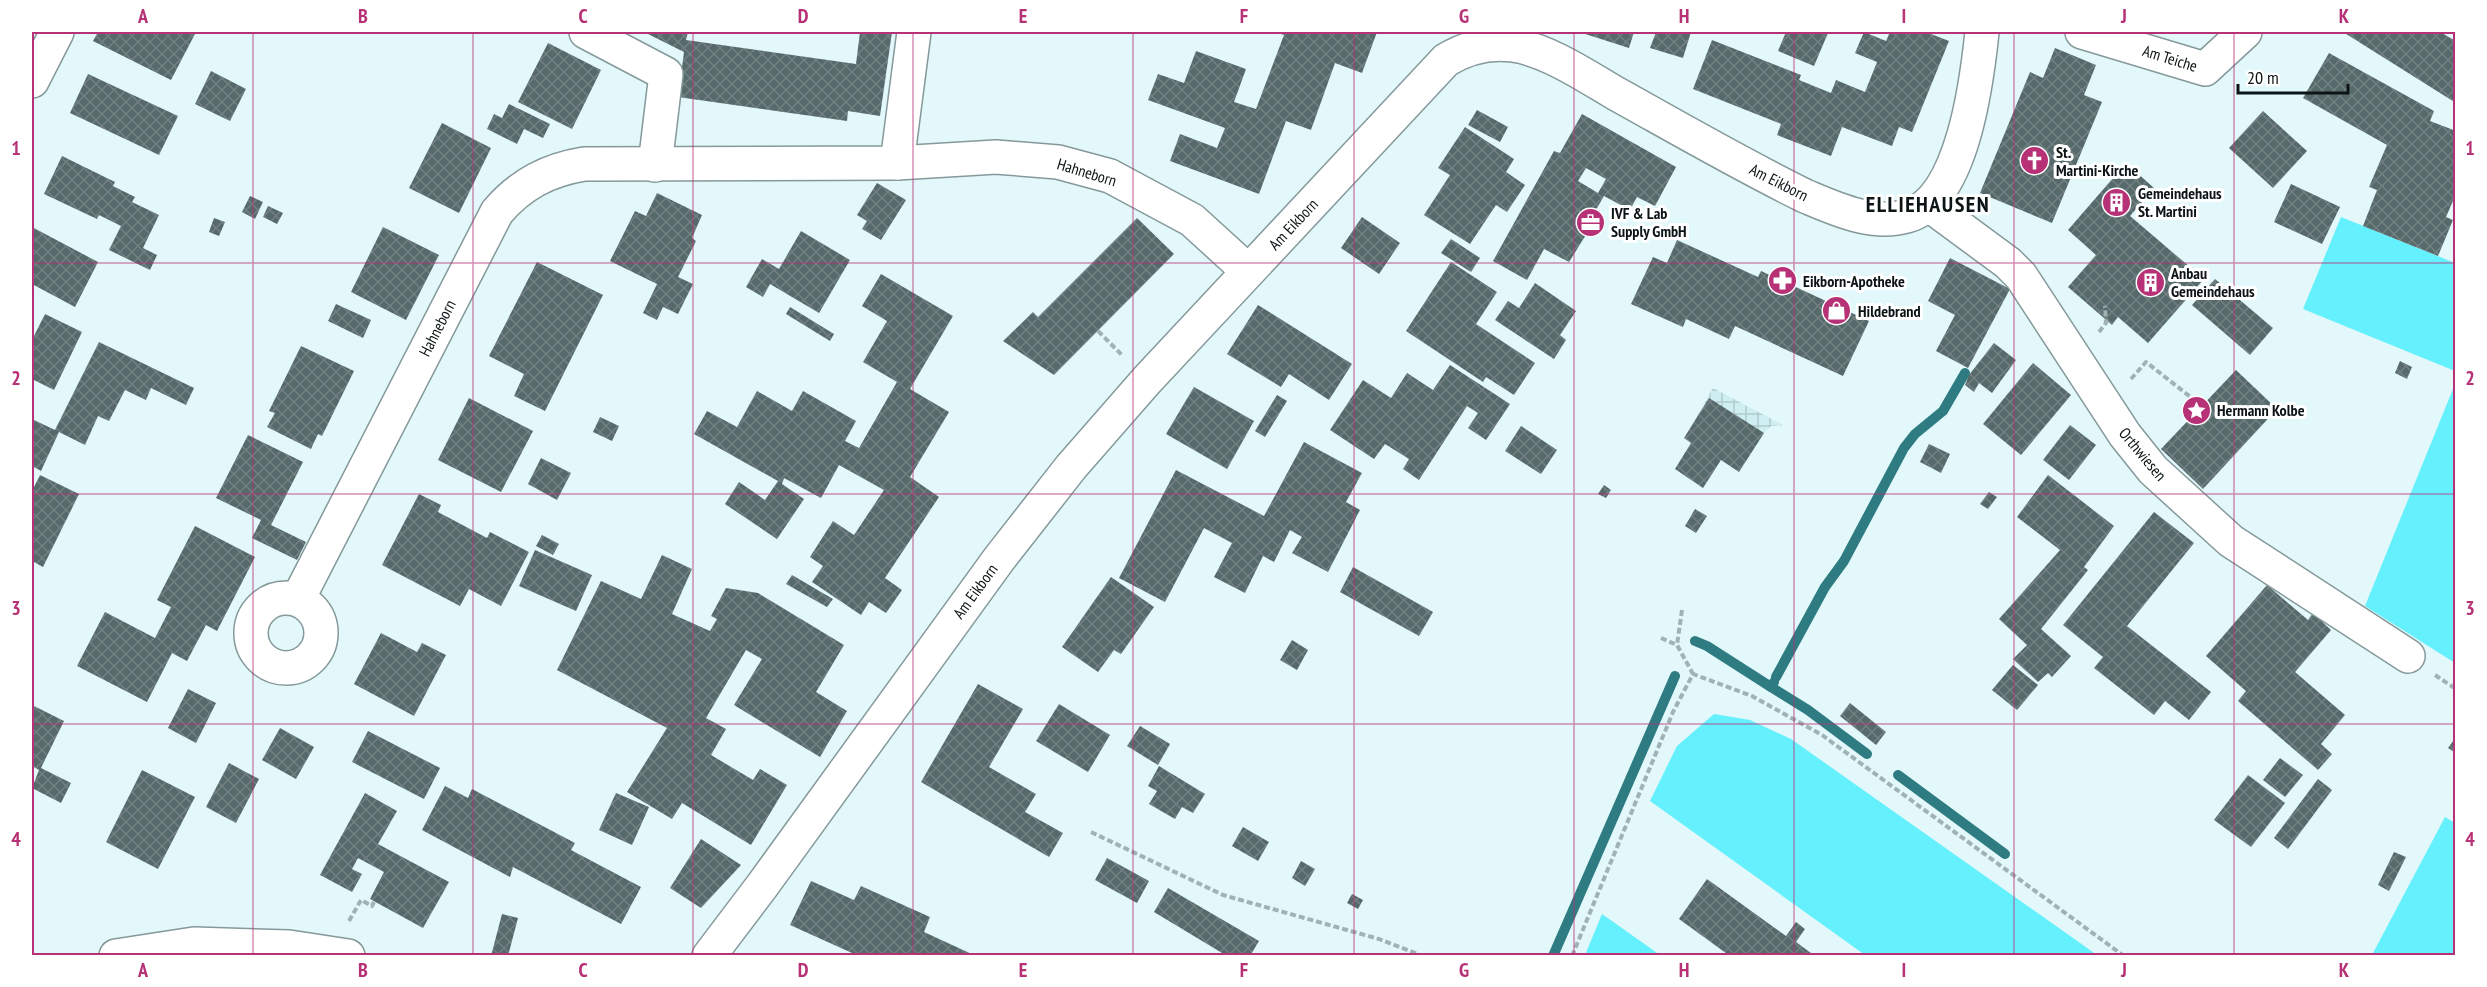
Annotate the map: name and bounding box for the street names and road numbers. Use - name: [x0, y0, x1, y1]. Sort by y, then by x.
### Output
- street label: Am Teiche: [2140, 40, 2200, 76]
- street label: Hahneborn: [1055, 154, 1119, 190]
- street label: Am Eikborn: [1746, 159, 1812, 205]
- street label: Am Eikborn: [1264, 194, 1322, 254]
- street label: Hahneborn: [414, 296, 460, 360]
- street label: Orthwiesen: [2115, 423, 2171, 485]
- street label: Am Eikborn: [948, 560, 1002, 622]

